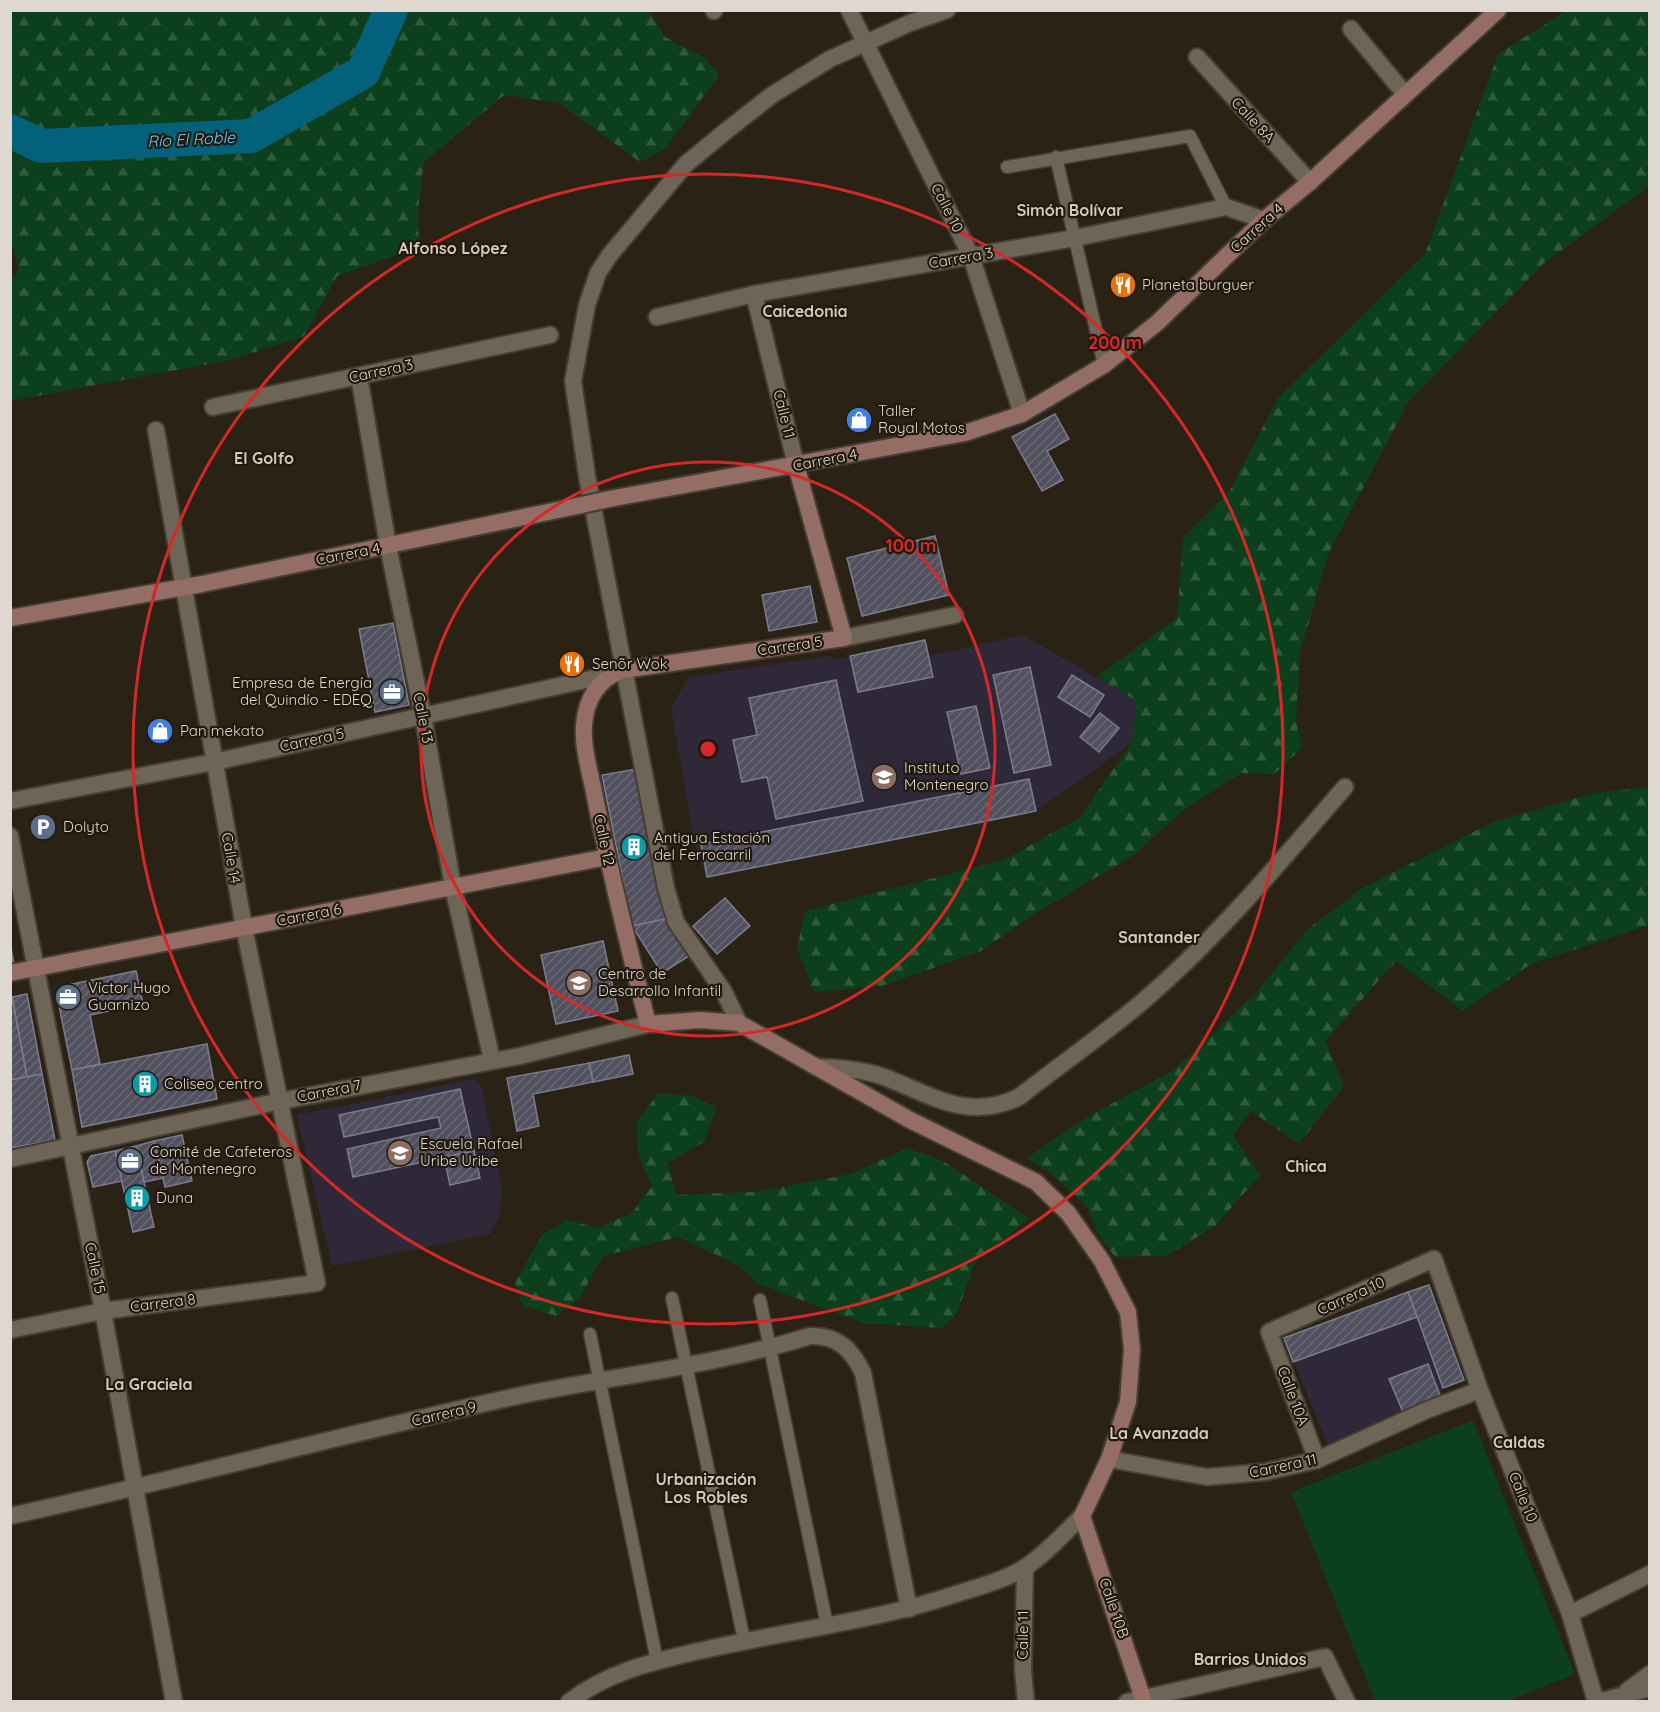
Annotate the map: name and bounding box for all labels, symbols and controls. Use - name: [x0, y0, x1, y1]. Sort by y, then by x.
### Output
- street label: Calle 8A: [1227, 93, 1280, 147]
- water label: Río El Roble: [147, 127, 236, 151]
- street label: Calle 10: [927, 180, 968, 236]
- street label: Carrera 4: [1226, 199, 1287, 257]
- district label: Simón Bolívar: [1017, 200, 1123, 220]
- district label: Alfonso López: [399, 238, 508, 258]
- street label: Carrera 3: [927, 242, 995, 273]
- restaurant icon: Planeta burguer: [1108, 270, 1138, 300]
- place label: Planeta burguer: [1142, 275, 1254, 294]
- district label: Caicedonia: [762, 301, 848, 321]
- text: 200 m: [1088, 331, 1142, 354]
- street label: Carrera 3: [347, 354, 415, 387]
- street label: Calle 11: [769, 388, 800, 440]
- place label: Taller Royal Motos: [878, 401, 965, 437]
- shop icon: Taller Royal Motos: [844, 405, 874, 435]
- street label: Carrera 4: [791, 444, 859, 475]
- district label: El Golfo: [234, 448, 294, 468]
- text: 100 m: [886, 534, 936, 557]
- street label: Carrera 4: [314, 538, 382, 569]
- street label: Carrera 5: [756, 632, 824, 659]
- restaurant icon: Senõr Wok: [557, 649, 587, 679]
- place label: Senõr Wok: [592, 654, 668, 673]
- place label: Empresa de Energía del Quindío - EDEQ: [232, 673, 372, 709]
- office icon: Empresa de Energía del Quindío - EDEQ: [377, 677, 407, 707]
- street label: Calle 13: [409, 691, 438, 745]
- shop icon: Pan mekato: [145, 716, 175, 746]
- place label: Pan mekato: [180, 721, 264, 740]
- street label: Carrera 5: [278, 723, 346, 756]
- centre of rings: [698, 739, 718, 759]
- place label: Instituto Montenegro: [904, 758, 989, 794]
- school or university icon: Instituto Montenegro: [869, 762, 899, 792]
- parking icon: Dolyto: [28, 812, 58, 842]
- street label: Calle 12: [590, 812, 619, 867]
- place label: Dolyto: [63, 817, 109, 836]
- place label: Antigua Estación del Ferrocarril: [654, 828, 770, 864]
- street label: Calle 14: [218, 831, 245, 885]
- building icon: Antigua Estación del Ferrocarril: [619, 832, 649, 862]
- street label: Carrera 6: [275, 899, 343, 930]
- district label: Santander: [1118, 927, 1200, 947]
- place label: Centro de Desarrollo Infantil: [598, 964, 721, 1000]
- school or university icon: Centro de Desarrollo Infantil: [564, 968, 594, 998]
- place label: Víctor Hugo Guarnizo: [88, 978, 170, 1014]
- office icon: Víctor Hugo Guarnizo: [53, 982, 83, 1012]
- building icon: Coliseo centro: [130, 1069, 160, 1099]
- place label: Coliseo centro: [164, 1074, 263, 1093]
- street label: Carrera 7: [295, 1075, 363, 1106]
- place label: Escuela Rafael Uribe Uribe: [420, 1134, 523, 1170]
- school or university icon: Escuela Rafael Uribe Uribe: [385, 1138, 415, 1168]
- place label: Comité de Cafeteros de Montenegro: [150, 1142, 292, 1178]
- office icon: Comité de Cafeteros de Montenegro: [115, 1146, 145, 1176]
- district label: Chica: [1285, 1156, 1327, 1176]
- building icon: Duna: [122, 1183, 152, 1213]
- place label: Duna: [156, 1188, 193, 1207]
- street label: Calle 15: [81, 1241, 110, 1295]
- street label: Carrera 10: [1314, 1272, 1388, 1319]
- street label: Carrera 8: [129, 1289, 197, 1316]
- street label: Calle 10A: [1273, 1363, 1314, 1429]
- district label: La Graciela: [105, 1374, 193, 1394]
- street label: Carrera 9: [410, 1397, 478, 1430]
- district label: La Avanzada: [1109, 1423, 1209, 1443]
- district label: Caldas: [1493, 1432, 1545, 1452]
- street label: Carrera 11: [1247, 1449, 1318, 1482]
- district label: Urbanización Los Robles: [655, 1469, 757, 1507]
- street label: Calle 10: [1505, 1469, 1542, 1525]
- street label: Calle 10B: [1095, 1575, 1134, 1641]
- street label: Calle 11: [1013, 1610, 1032, 1660]
- district label: Barrios Unidos: [1194, 1649, 1307, 1669]

